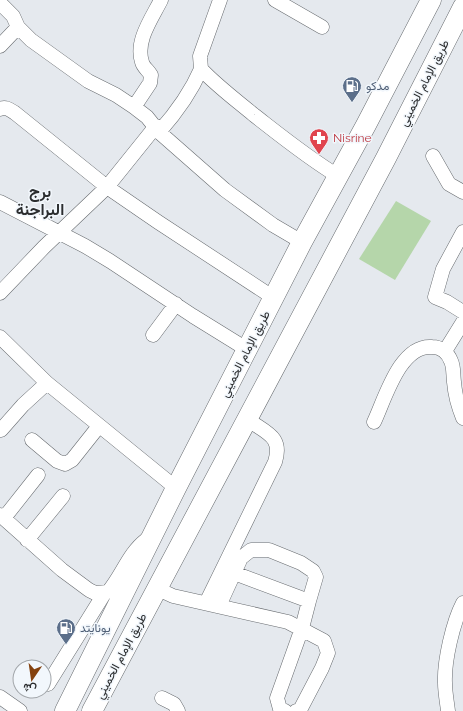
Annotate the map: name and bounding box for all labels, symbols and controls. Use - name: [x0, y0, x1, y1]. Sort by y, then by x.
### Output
- street label: طريق الإمام الخميني: [396, 37, 455, 130]
- fuel station icon: مدكو: [341, 75, 363, 103]
- place label: مدكو: [366, 79, 389, 94]
- pharmacy icon: Nisrine: [308, 127, 330, 155]
- place label: Nisrine: [333, 131, 372, 145]
- district label: برج البراجنة: [16, 182, 64, 220]
- street label: طريق الإمام الخميني: [217, 308, 276, 401]
- street label: طريق الإمام الخميني: [92, 610, 152, 703]
- fuel station icon: يونايتد: [55, 617, 77, 645]
- place label: يونايتد: [80, 621, 111, 636]
- north arrow: [12, 659, 52, 699]
- text: ش: [22, 680, 38, 696]

